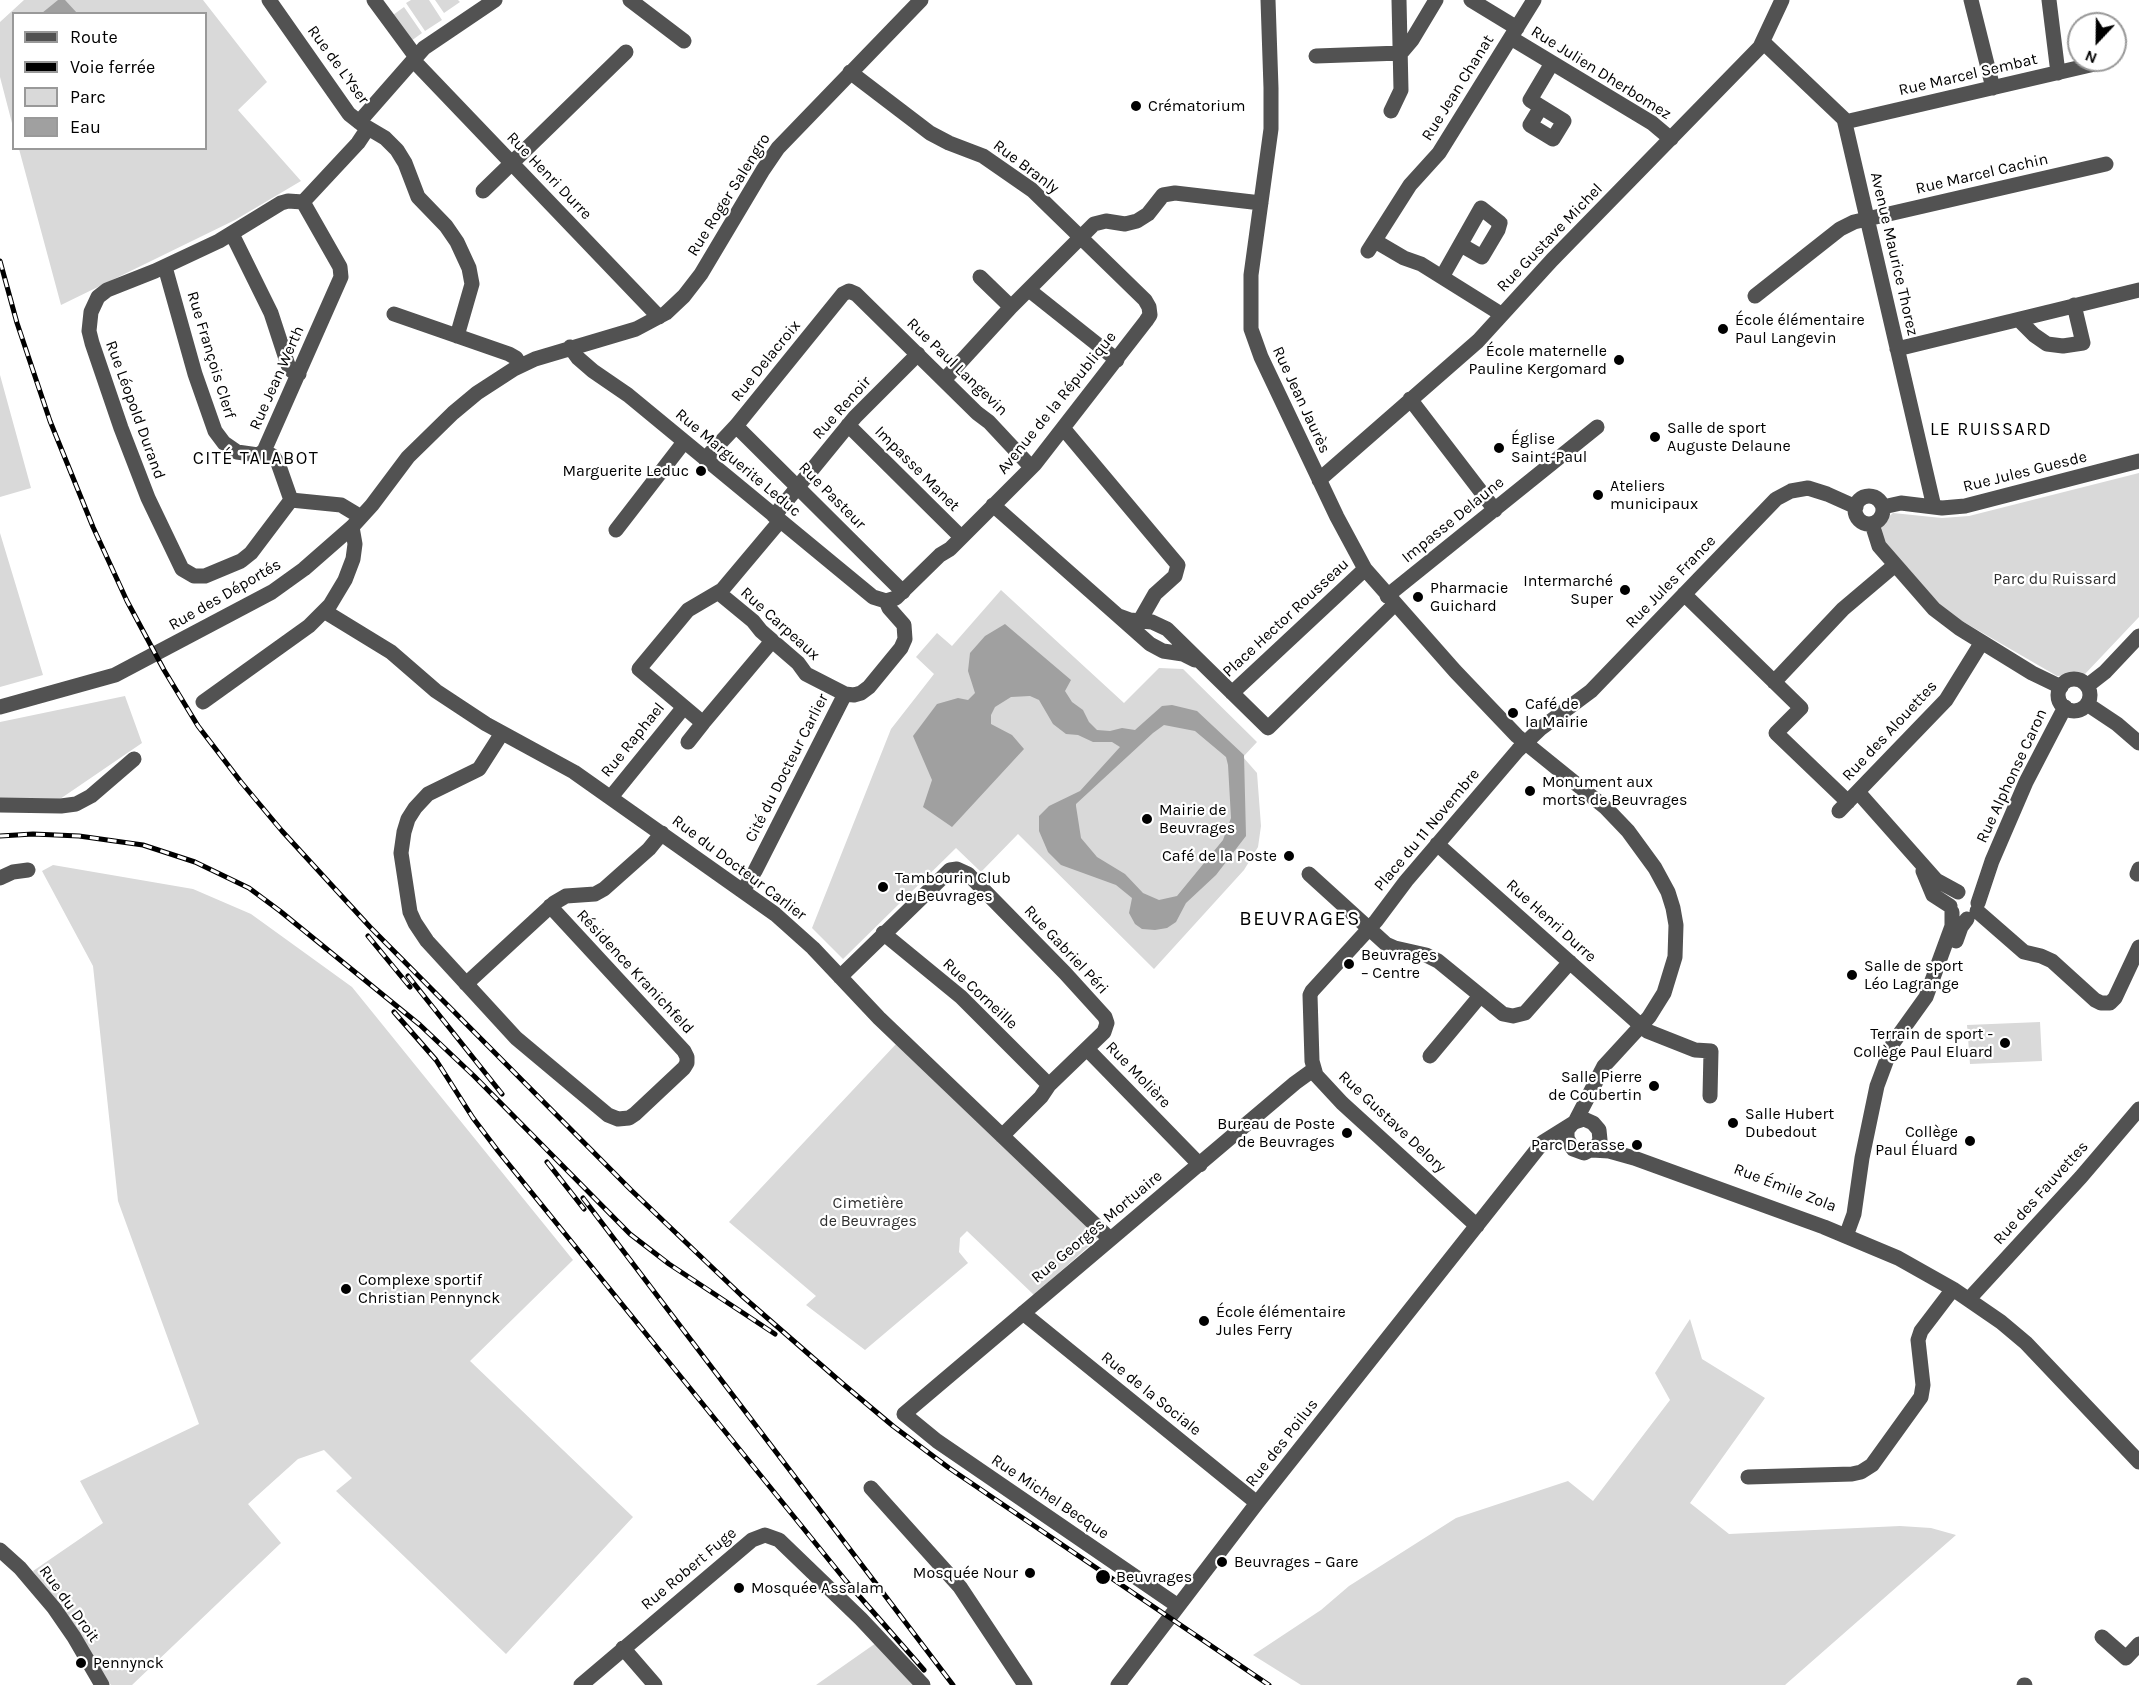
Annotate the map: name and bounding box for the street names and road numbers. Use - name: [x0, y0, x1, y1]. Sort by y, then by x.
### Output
- street label: Rue de L'Yser: [303, 22, 373, 108]
- street label: Rue Julien Dherbomez: [1527, 22, 1675, 124]
- street label: Rue Jean Chanat: [1418, 32, 1498, 144]
- street label: Rue Marcel Sembat: [1897, 50, 2039, 100]
- street label: Rue Henri Durre: [502, 128, 596, 224]
- street label: Rue Roger Salengro: [683, 130, 775, 260]
- street label: Rue Branly: [989, 136, 1063, 198]
- street label: Rue Marcel Cachin: [1914, 149, 2050, 199]
- street label: Avenue Maurice Thorez: [1866, 170, 1922, 338]
- street label: Rue Gustave Michel: [1493, 180, 1607, 296]
- street label: Rue François Clerf: [183, 289, 239, 421]
- street label: Rue Paul Langevin: [903, 314, 1011, 420]
- street label: Rue Delacroix: [727, 316, 805, 406]
- street label: Rue Jean Werth: [245, 323, 309, 433]
- street label: Avenue de la République: [994, 328, 1120, 478]
- street label: Rue Léopold Durand: [101, 338, 169, 482]
- street label: Rue Jean Jaurès: [1268, 343, 1334, 457]
- street label: Rue Renoir: [809, 372, 875, 444]
- street label: Rue Marguerite Leduc: [671, 405, 805, 521]
- street label: Impasse Manet: [870, 422, 964, 516]
- street label: Rue Jules Guesde: [1961, 447, 2089, 497]
- street label: Rue Pasteur: [794, 458, 870, 534]
- street label: Impasse Delaune: [1398, 473, 1508, 567]
- street label: Rue Jules France: [1622, 532, 1720, 632]
- street label: Place Hector Rousseau: [1219, 554, 1353, 682]
- street label: Rue des Déportés: [165, 555, 285, 635]
- street label: Rue Carpeaux: [736, 583, 824, 665]
- street label: Rue des Alouettes: [1839, 677, 1941, 785]
- street label: Cité du Docteur Carlier: [741, 690, 833, 846]
- street label: Rue Raphael: [597, 699, 669, 781]
- street label: Rue Alphonse Caron: [1972, 706, 2052, 846]
- street label: Place du 11 Novembre: [1370, 765, 1484, 895]
- street label: Rue du Docteur Carlier: [668, 811, 810, 925]
- street label: Rue Henri Durre: [1502, 876, 1600, 966]
- street label: Rue Gabriel Péri: [1020, 901, 1112, 999]
- street label: Résidence Kranichfeld: [572, 906, 698, 1038]
- street label: Rue Corneille: [938, 954, 1022, 1034]
- street label: Rue Molière: [1101, 1038, 1175, 1112]
- street label: Rue Gustave Delory: [1334, 1067, 1450, 1177]
- street label: Rue des Fauvettes: [1989, 1137, 2093, 1249]
- street label: Rue Émile Zola: [1731, 1160, 1839, 1216]
- street label: Rue Georges Mortuaire: [1028, 1167, 1166, 1287]
- street label: Rue de la Sociale: [1097, 1348, 1205, 1440]
- street label: Rue des Poilus: [1242, 1395, 1322, 1491]
- street label: Rue Michel Becque: [987, 1450, 1113, 1544]
- street label: Rue Robert Fuge: [638, 1524, 740, 1614]
- street label: Rue du Droit: [35, 1562, 103, 1646]

